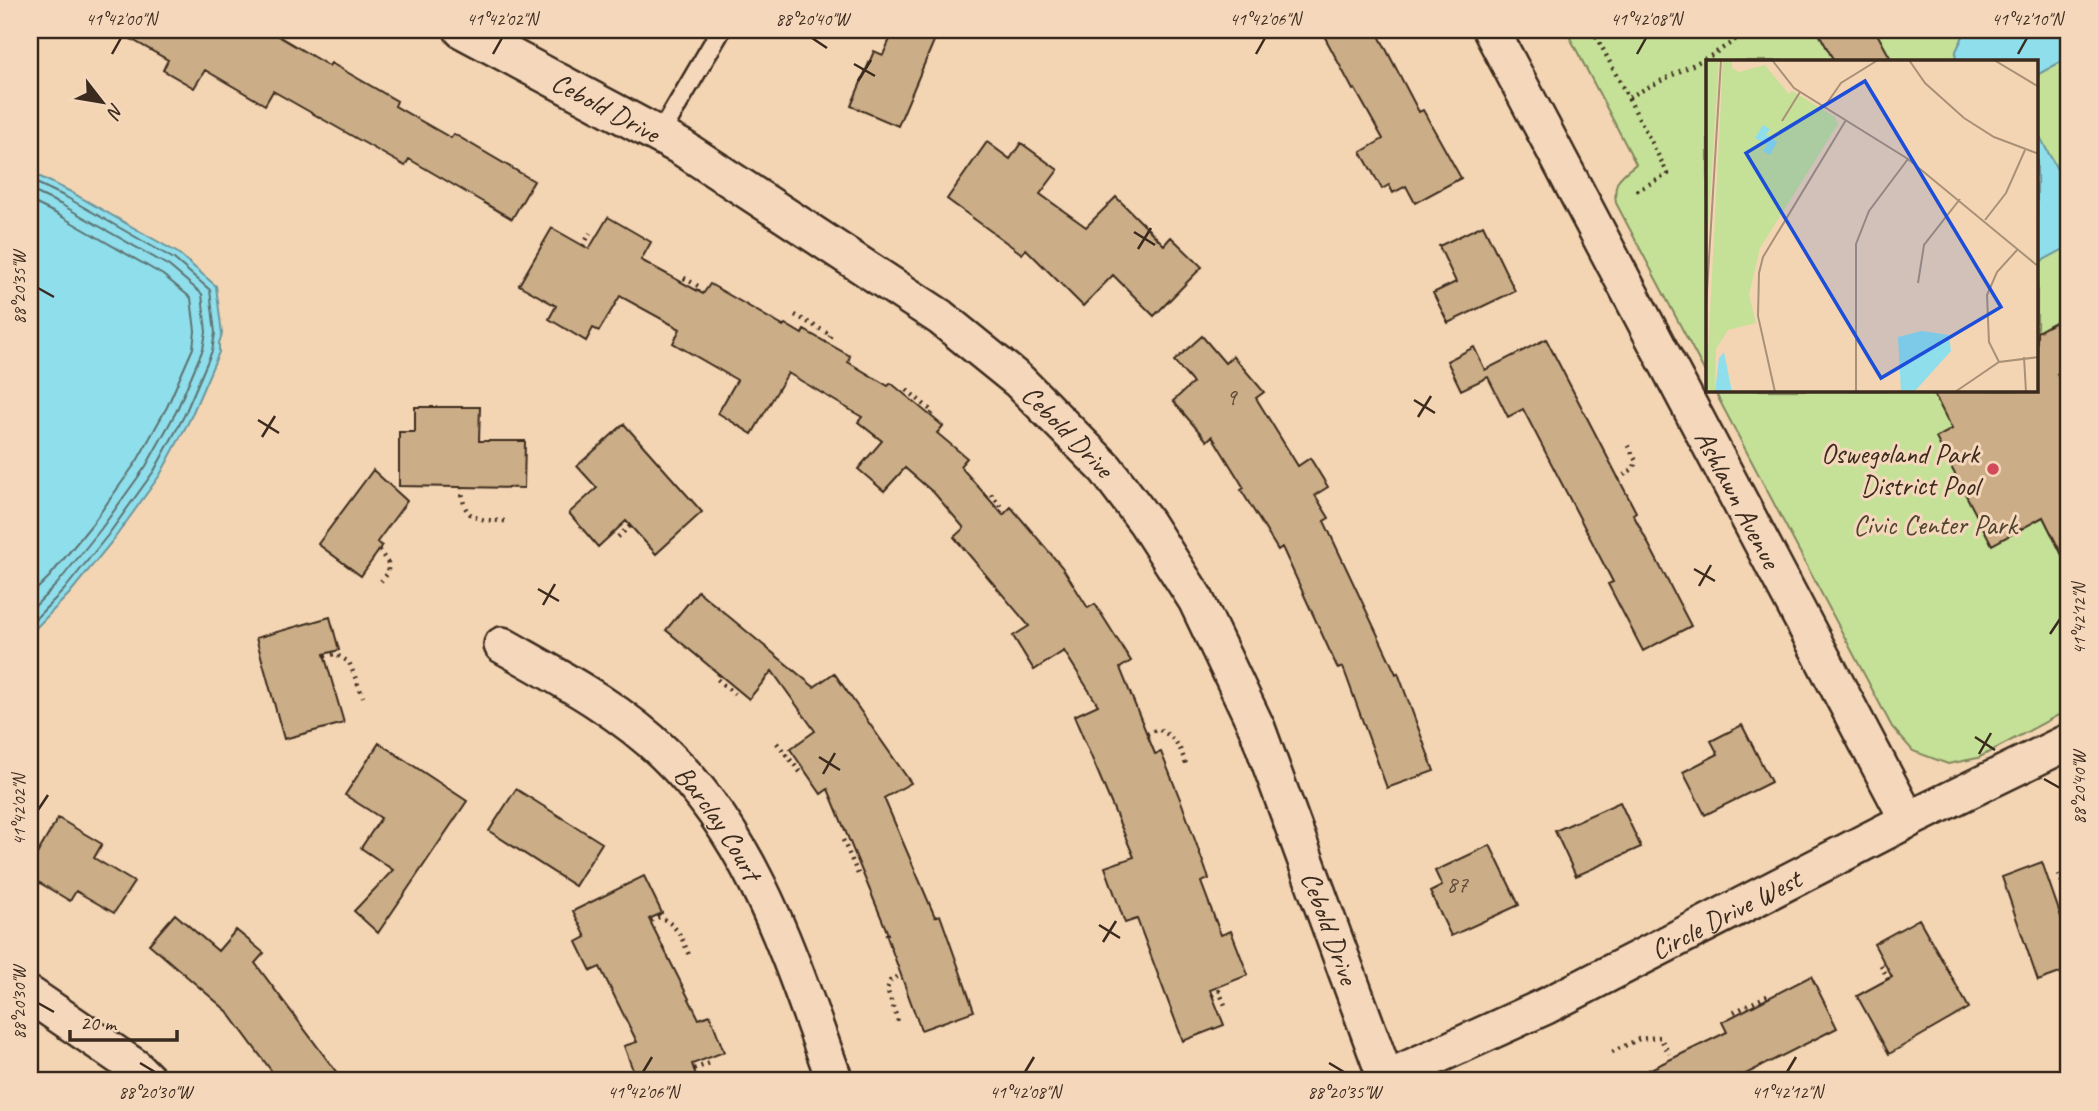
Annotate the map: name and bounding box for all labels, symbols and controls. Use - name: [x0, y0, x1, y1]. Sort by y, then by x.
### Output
- text: 41°42'00"N: [86, 8, 160, 30]
- text: 41°42'02"N: [467, 8, 541, 30]
- text: 88°20'40"W: [775, 8, 852, 30]
- text: 41°42'06"N: [1230, 8, 1304, 30]
- text: 41°42'08"N: [1611, 8, 1685, 30]
- text: 41°42'10"N: [1992, 8, 2066, 30]
- inset map: [1706, 60, 2038, 392]
- street label: Cebold Drive: [546, 64, 667, 151]
- north arrow: [66, 66, 136, 136]
- text: N: [101, 99, 129, 124]
- text: 88°20'35"W: [8, 248, 30, 325]
- street label: Cebold Drive: [1015, 377, 1124, 485]
- house number: 9: [1226, 382, 1239, 412]
- street label: Ashlawn Avenue: [1688, 424, 1790, 575]
- place label: Oswegoland Park District Pool: [1821, 436, 1984, 503]
- marker: Oswegoland Park District Pool: [1985, 461, 2001, 477]
- park label: Civic Center Park: [1853, 507, 2019, 542]
- text: 41°42'12"N: [2068, 580, 2090, 654]
- text: 88°20'40"W: [2068, 748, 2090, 825]
- street label: Barclay Court: [667, 757, 772, 889]
- text: 41°42'02"N: [8, 771, 30, 845]
- street label: Circle Drive West: [1644, 859, 1809, 967]
- street label: Cebold Drive: [1294, 867, 1368, 990]
- house number: 87: [1446, 869, 1469, 899]
- text: 88°20'30"W: [8, 963, 30, 1040]
- scale bar: [70, 999, 177, 1043]
- text: 20 m: [80, 1010, 118, 1036]
- text: 88°20'30"W: [118, 1081, 195, 1103]
- text: 41°42'06"N: [608, 1081, 682, 1103]
- text: 41°42'08"N: [990, 1081, 1064, 1103]
- text: 88°20'35"W: [1307, 1081, 1384, 1103]
- text: 41°42'12"N: [1752, 1081, 1826, 1103]

